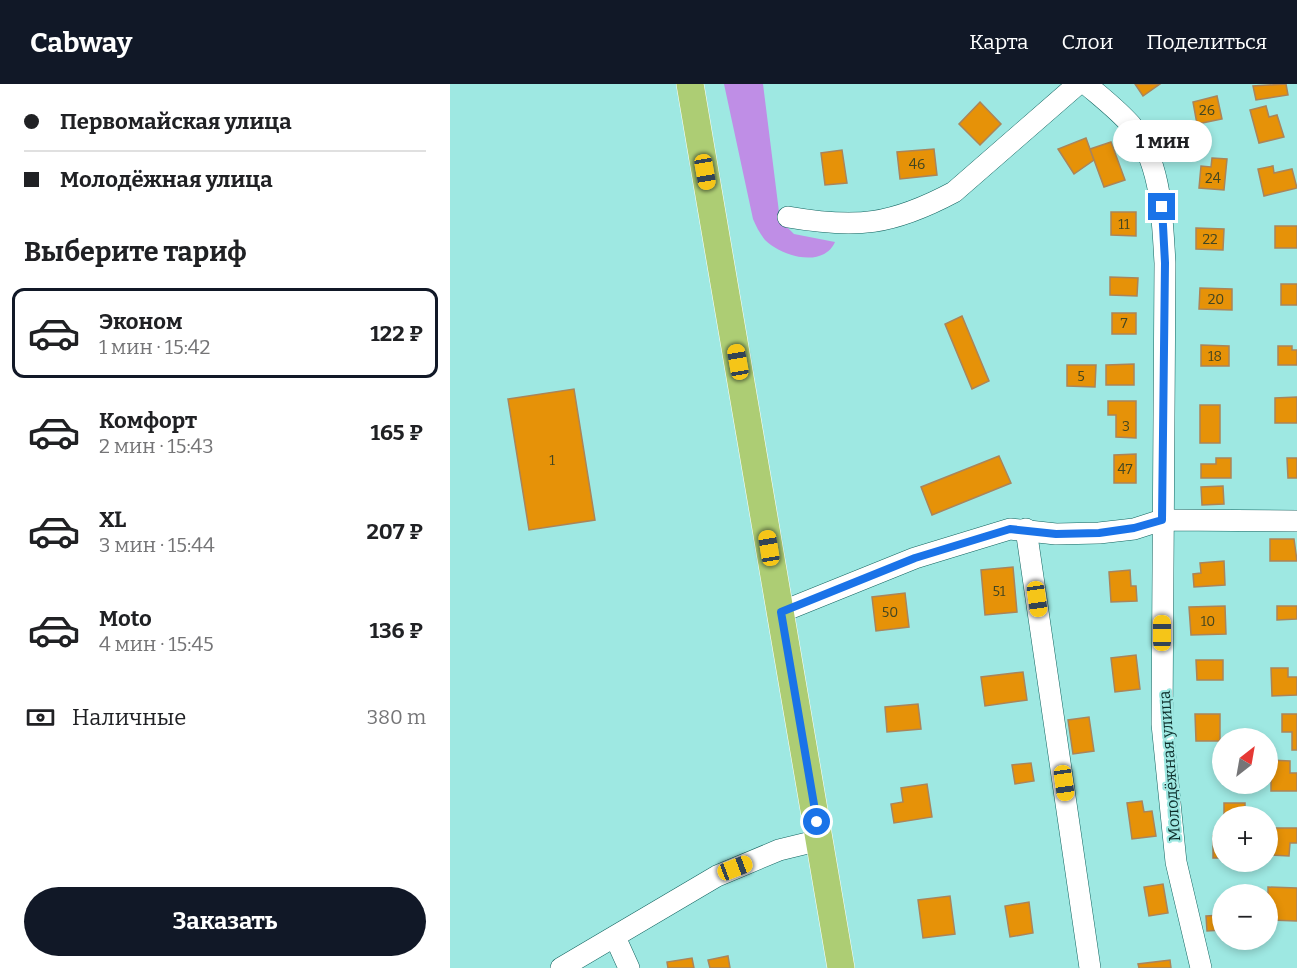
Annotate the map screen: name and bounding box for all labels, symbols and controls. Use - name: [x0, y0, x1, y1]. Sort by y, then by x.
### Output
- text: Cabway: [30, 26, 132, 59]
- text: Карта: [969, 29, 1028, 55]
- text: Слои: [1061, 29, 1113, 55]
- text: Поделиться: [1146, 29, 1267, 55]
- house number: 26: [1199, 102, 1215, 119]
- text: Первомайская улица: [60, 108, 292, 135]
- callout: 1 мин: [1112, 120, 1212, 162]
- text: 1 мин: [1135, 129, 1190, 153]
- car: [693, 153, 717, 191]
- house number: 46: [909, 156, 925, 173]
- text: Молодёжная улица: [60, 166, 273, 193]
- house number: 24: [1205, 170, 1221, 187]
- route end: [1148, 193, 1175, 220]
- house number: 11: [1118, 216, 1130, 233]
- house number: 22: [1202, 231, 1218, 248]
- text: Выберите тариф: [24, 236, 247, 268]
- house number: 20: [1208, 291, 1224, 308]
- icon: car: [27, 306, 81, 360]
- text: Эконом: [99, 308, 182, 335]
- house number: 7: [1120, 315, 1128, 332]
- text: 122 ₽: [370, 320, 423, 347]
- text: 1 мин · 15:42: [99, 335, 210, 359]
- car: [726, 343, 750, 381]
- house number: 18: [1208, 348, 1222, 365]
- house number: 5: [1077, 368, 1085, 385]
- icon: car: [27, 405, 81, 459]
- text: Комфорт: [99, 407, 197, 434]
- house number: 3: [1122, 418, 1130, 435]
- text: 165 ₽: [370, 419, 423, 446]
- text: 2 мин · 15:43: [99, 434, 214, 458]
- house number: 1: [549, 452, 555, 469]
- house number: 47: [1117, 461, 1133, 478]
- icon: car: [27, 504, 81, 558]
- text: XL: [99, 506, 126, 533]
- text: 207 ₽: [366, 518, 423, 545]
- car: [757, 529, 781, 567]
- text: 3 мин · 15:44: [99, 533, 215, 557]
- car: [1026, 580, 1048, 618]
- house number: 51: [993, 583, 1006, 600]
- icon: car: [27, 603, 81, 657]
- house number: 50: [882, 604, 898, 621]
- text: Moto: [99, 605, 152, 632]
- house number: 10: [1201, 613, 1215, 630]
- car: [1153, 615, 1171, 651]
- text: 136 ₽: [369, 617, 423, 644]
- text: 4 мин · 15:45: [99, 632, 214, 656]
- street label: Молодёжная улица: [1155, 690, 1184, 842]
- icon: cash: [24, 701, 57, 734]
- text: Наличные: [72, 704, 186, 731]
- text: 380 m: [367, 705, 426, 729]
- north arrow: [1212, 728, 1278, 794]
- map controls: [1212, 728, 1278, 950]
- car: [1053, 764, 1075, 802]
- button: +: [1212, 806, 1278, 872]
- route start: [803, 808, 830, 835]
- car: [715, 853, 755, 883]
- button: −: [1212, 884, 1278, 950]
- button: Заказать: [24, 887, 426, 956]

